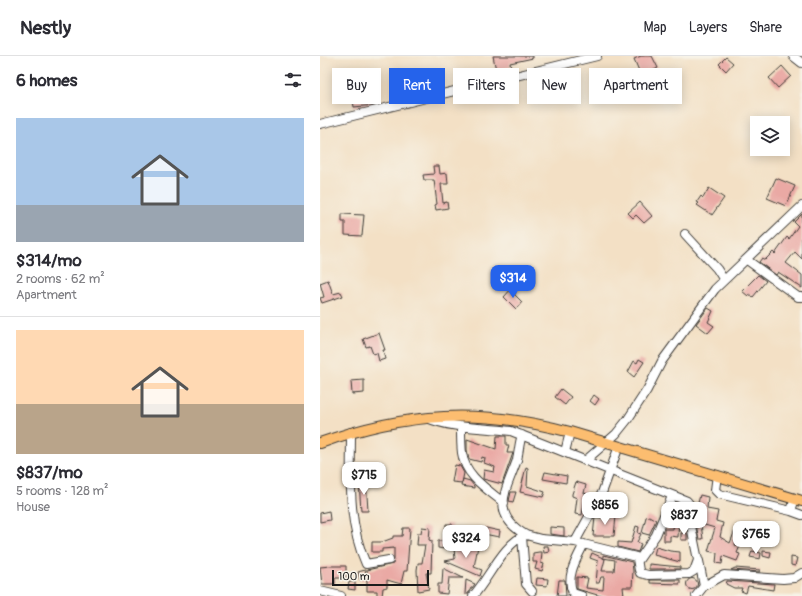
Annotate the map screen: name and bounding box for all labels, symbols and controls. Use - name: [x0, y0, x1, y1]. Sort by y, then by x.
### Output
- text: Nestly: [20, 16, 71, 40]
- text: Map: [644, 19, 667, 36]
- text: Layers: [689, 19, 727, 36]
- text: Share: [749, 19, 782, 36]
- chip: Buy: [332, 68, 381, 104]
- chip: Rent: [389, 68, 445, 104]
- chip: Filters: [453, 68, 519, 104]
- chip: New: [527, 68, 581, 104]
- chip: Apartment: [589, 68, 682, 104]
- icon: filters: [282, 69, 304, 91]
- text: 6 homes: [16, 70, 77, 91]
- map controls: [750, 116, 790, 156]
- button: layers: [750, 116, 790, 156]
- icon: home: [124, 144, 196, 216]
- text: $314/mo: [16, 250, 82, 271]
- pin: $314: [489, 265, 537, 299]
- text: $314: [500, 270, 526, 286]
- text: 2 rooms · 62 m²: [16, 271, 105, 287]
- text: Apartment: [16, 287, 77, 303]
- icon: home: [124, 356, 196, 428]
- text: $837/mo: [16, 462, 83, 483]
- pin: $715: [340, 462, 388, 496]
- text: $715: [351, 467, 377, 483]
- text: 5 rooms · 128 m²: [16, 483, 109, 499]
- pin: $856: [581, 492, 629, 526]
- text: $856: [591, 497, 619, 513]
- text: House: [16, 499, 50, 515]
- pin: $837: [660, 502, 708, 536]
- text: $837: [670, 507, 698, 523]
- pin: $765: [732, 521, 780, 555]
- pin: $324: [442, 525, 490, 559]
- text: $765: [742, 526, 770, 542]
- text: $324: [451, 530, 481, 546]
- scale bar: [332, 568, 429, 587]
- text: 100 m: [338, 570, 369, 583]

